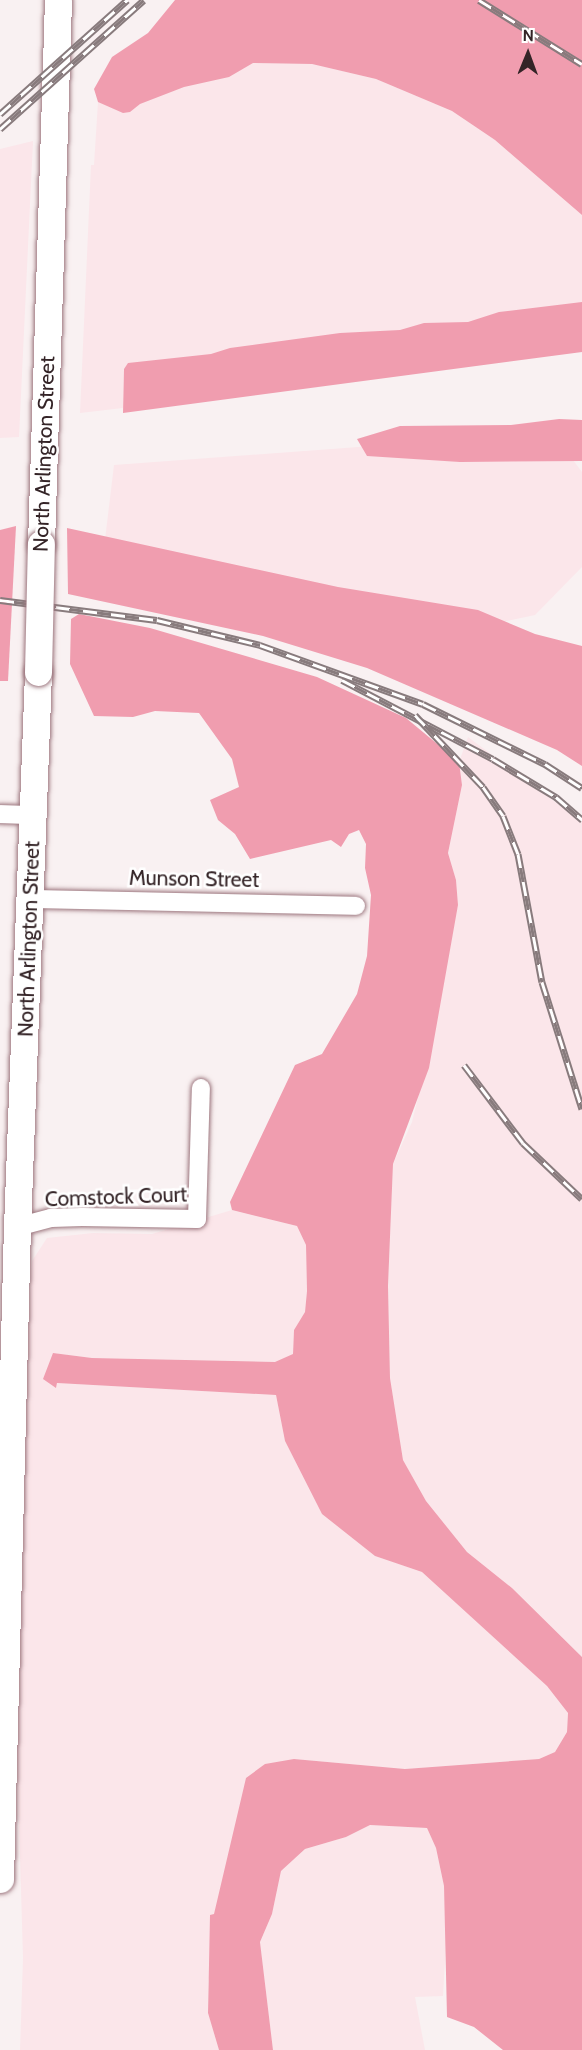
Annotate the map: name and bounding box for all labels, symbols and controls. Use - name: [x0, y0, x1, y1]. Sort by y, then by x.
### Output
- north arrow: [498, 24, 558, 84]
- text: N: [523, 26, 534, 45]
- street label: North Arlington Street: [28, 356, 60, 552]
- street label: North Arlington Street: [13, 841, 45, 1037]
- street label: Munson Street: [129, 865, 259, 893]
- street label: Comstock Court: [44, 1182, 188, 1212]

